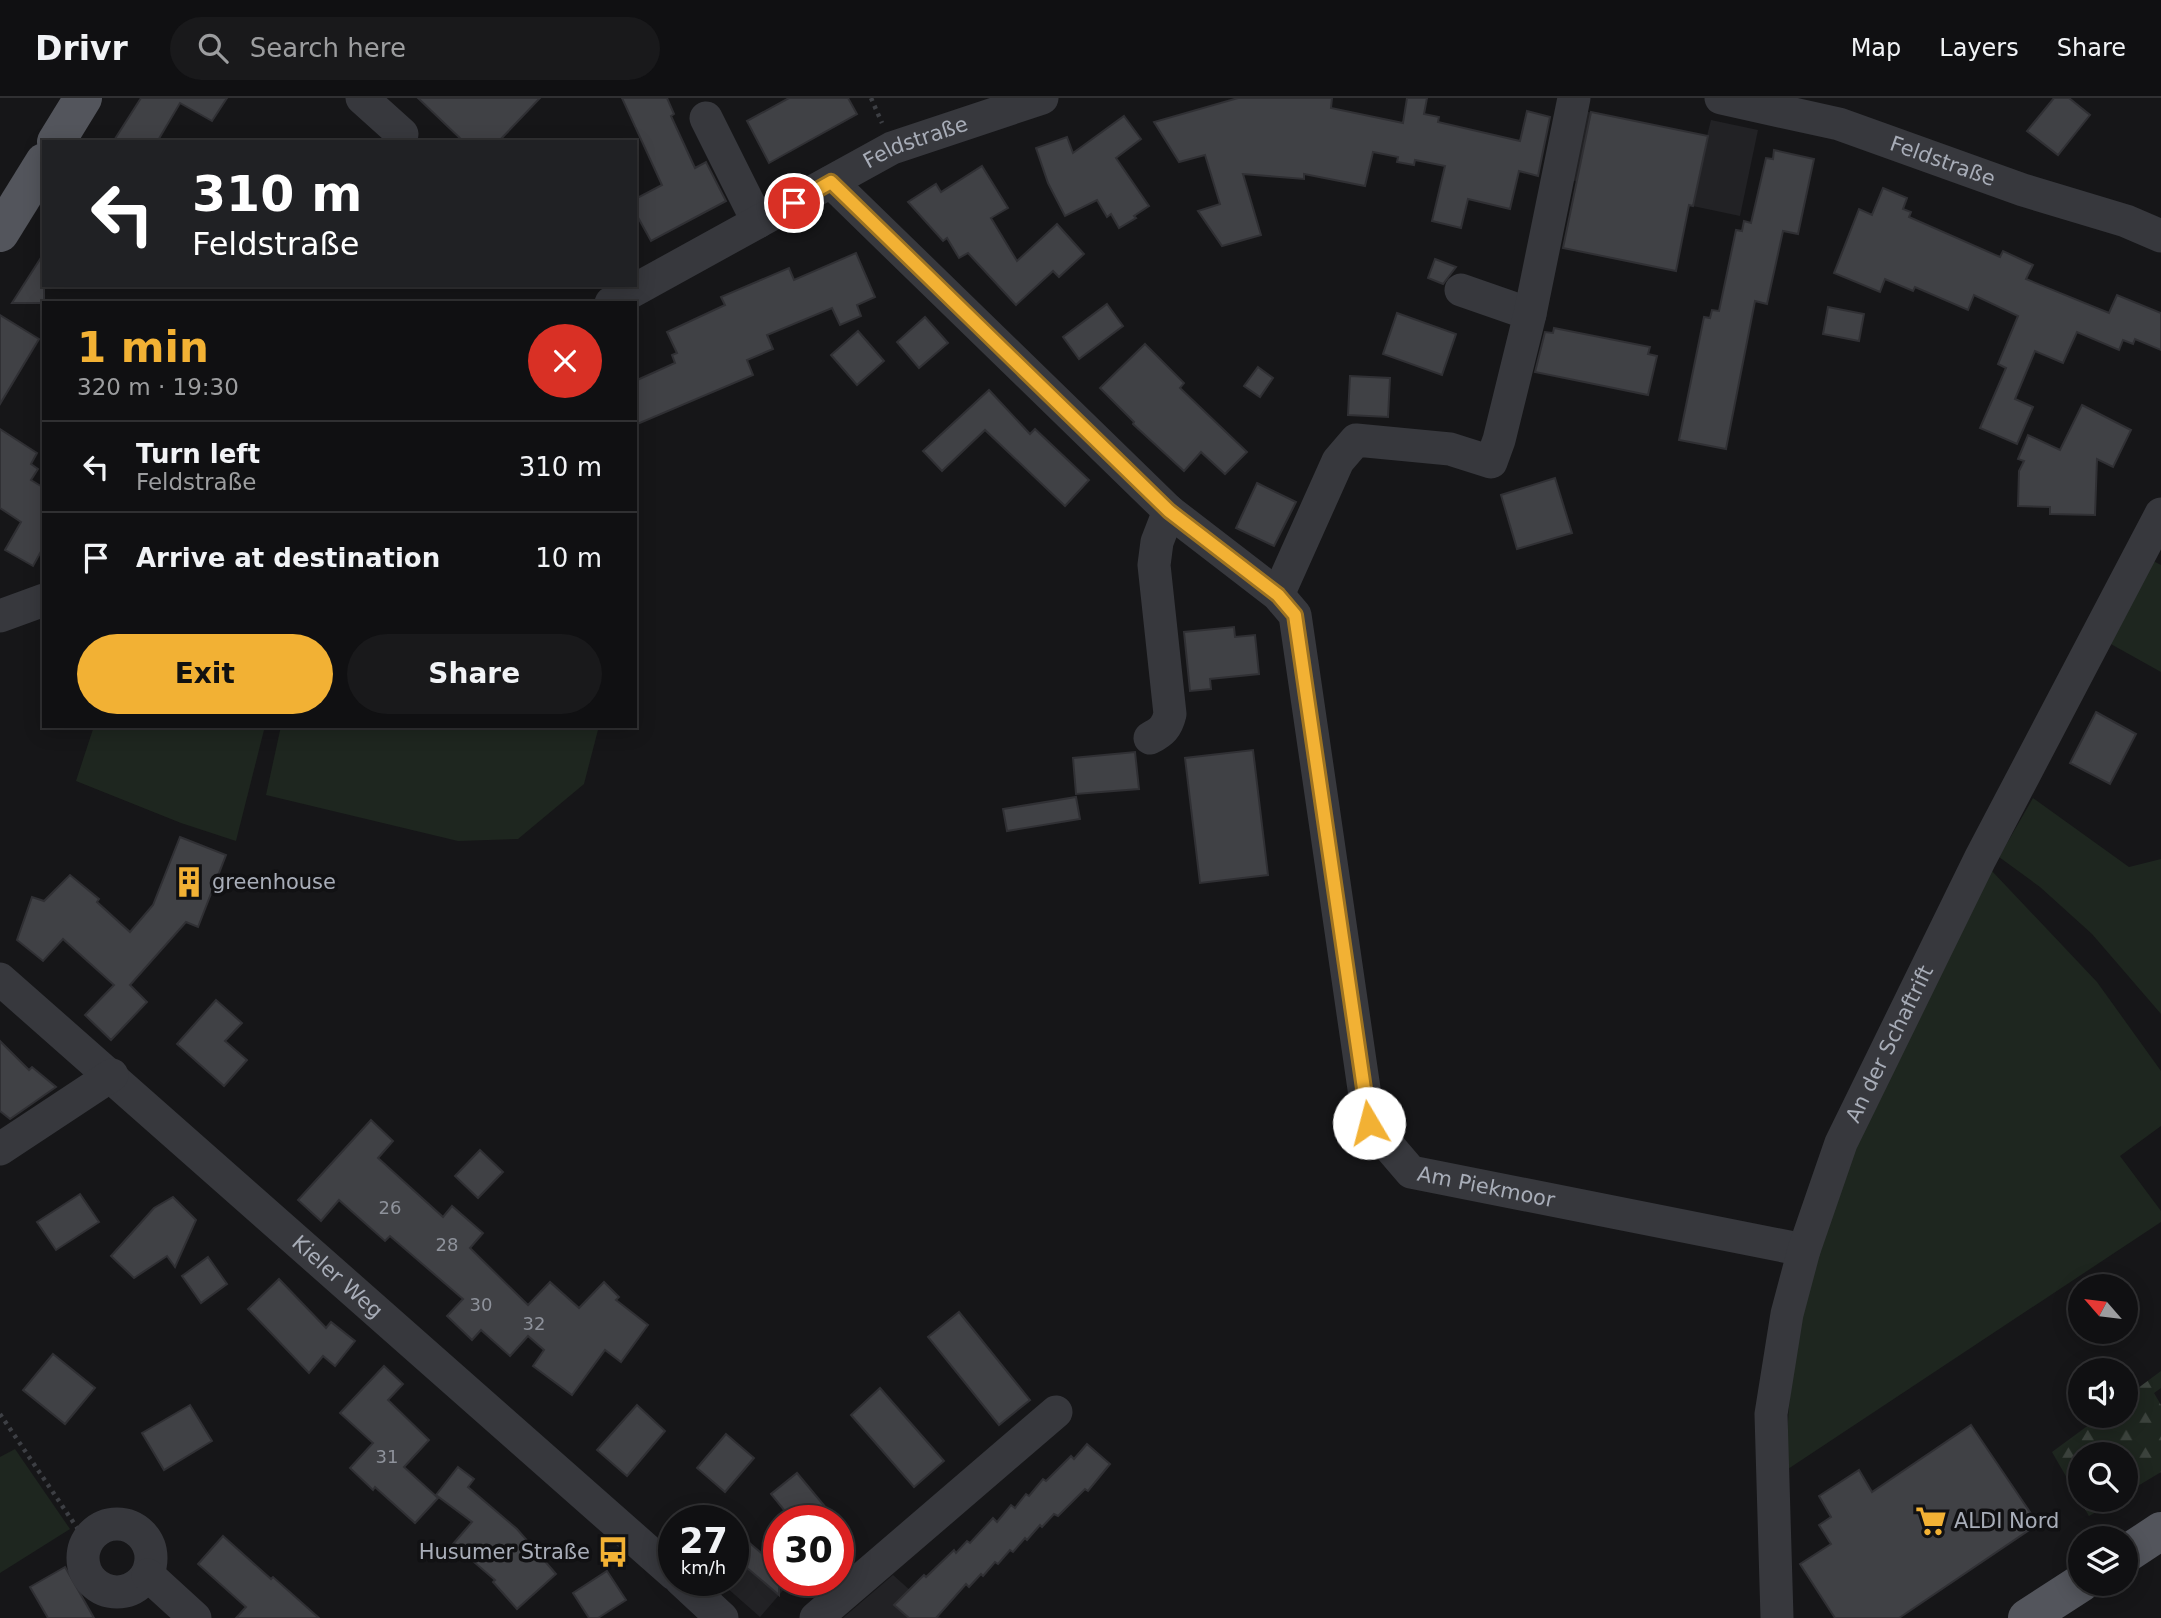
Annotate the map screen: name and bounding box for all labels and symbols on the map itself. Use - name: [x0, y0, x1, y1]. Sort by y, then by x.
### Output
- street label: Feldstraße: [859, 112, 971, 173]
- street label: Feldstraße: [1887, 131, 1998, 191]
- pin: [764, 173, 824, 233]
- building icon: greenhouse: [172, 865, 206, 899]
- place label: greenhouse: [212, 870, 336, 894]
- street label: An der Schaftrift: [1841, 961, 1938, 1127]
- position arrow: [1332, 1086, 1406, 1160]
- street label: Am Piekmoor: [1415, 1162, 1557, 1212]
- house number: 26: [379, 1197, 401, 1218]
- street label: Kieler Weg: [287, 1231, 387, 1323]
- house number: 28: [436, 1234, 458, 1255]
- north arrow: [2068, 1274, 2138, 1344]
- house number: 30: [470, 1294, 492, 1315]
- house number: 32: [523, 1313, 545, 1334]
- house number: 31: [376, 1446, 398, 1467]
- supermarket icon: ALDI Nord: [1914, 1504, 1948, 1538]
- speed limit sign: 30: [763, 1505, 854, 1596]
- place label: ALDI Nord: [1954, 1509, 2059, 1533]
- bus stop icon: Husumer Straße: [596, 1535, 630, 1569]
- place label: Husumer Straße: [419, 1540, 590, 1564]

